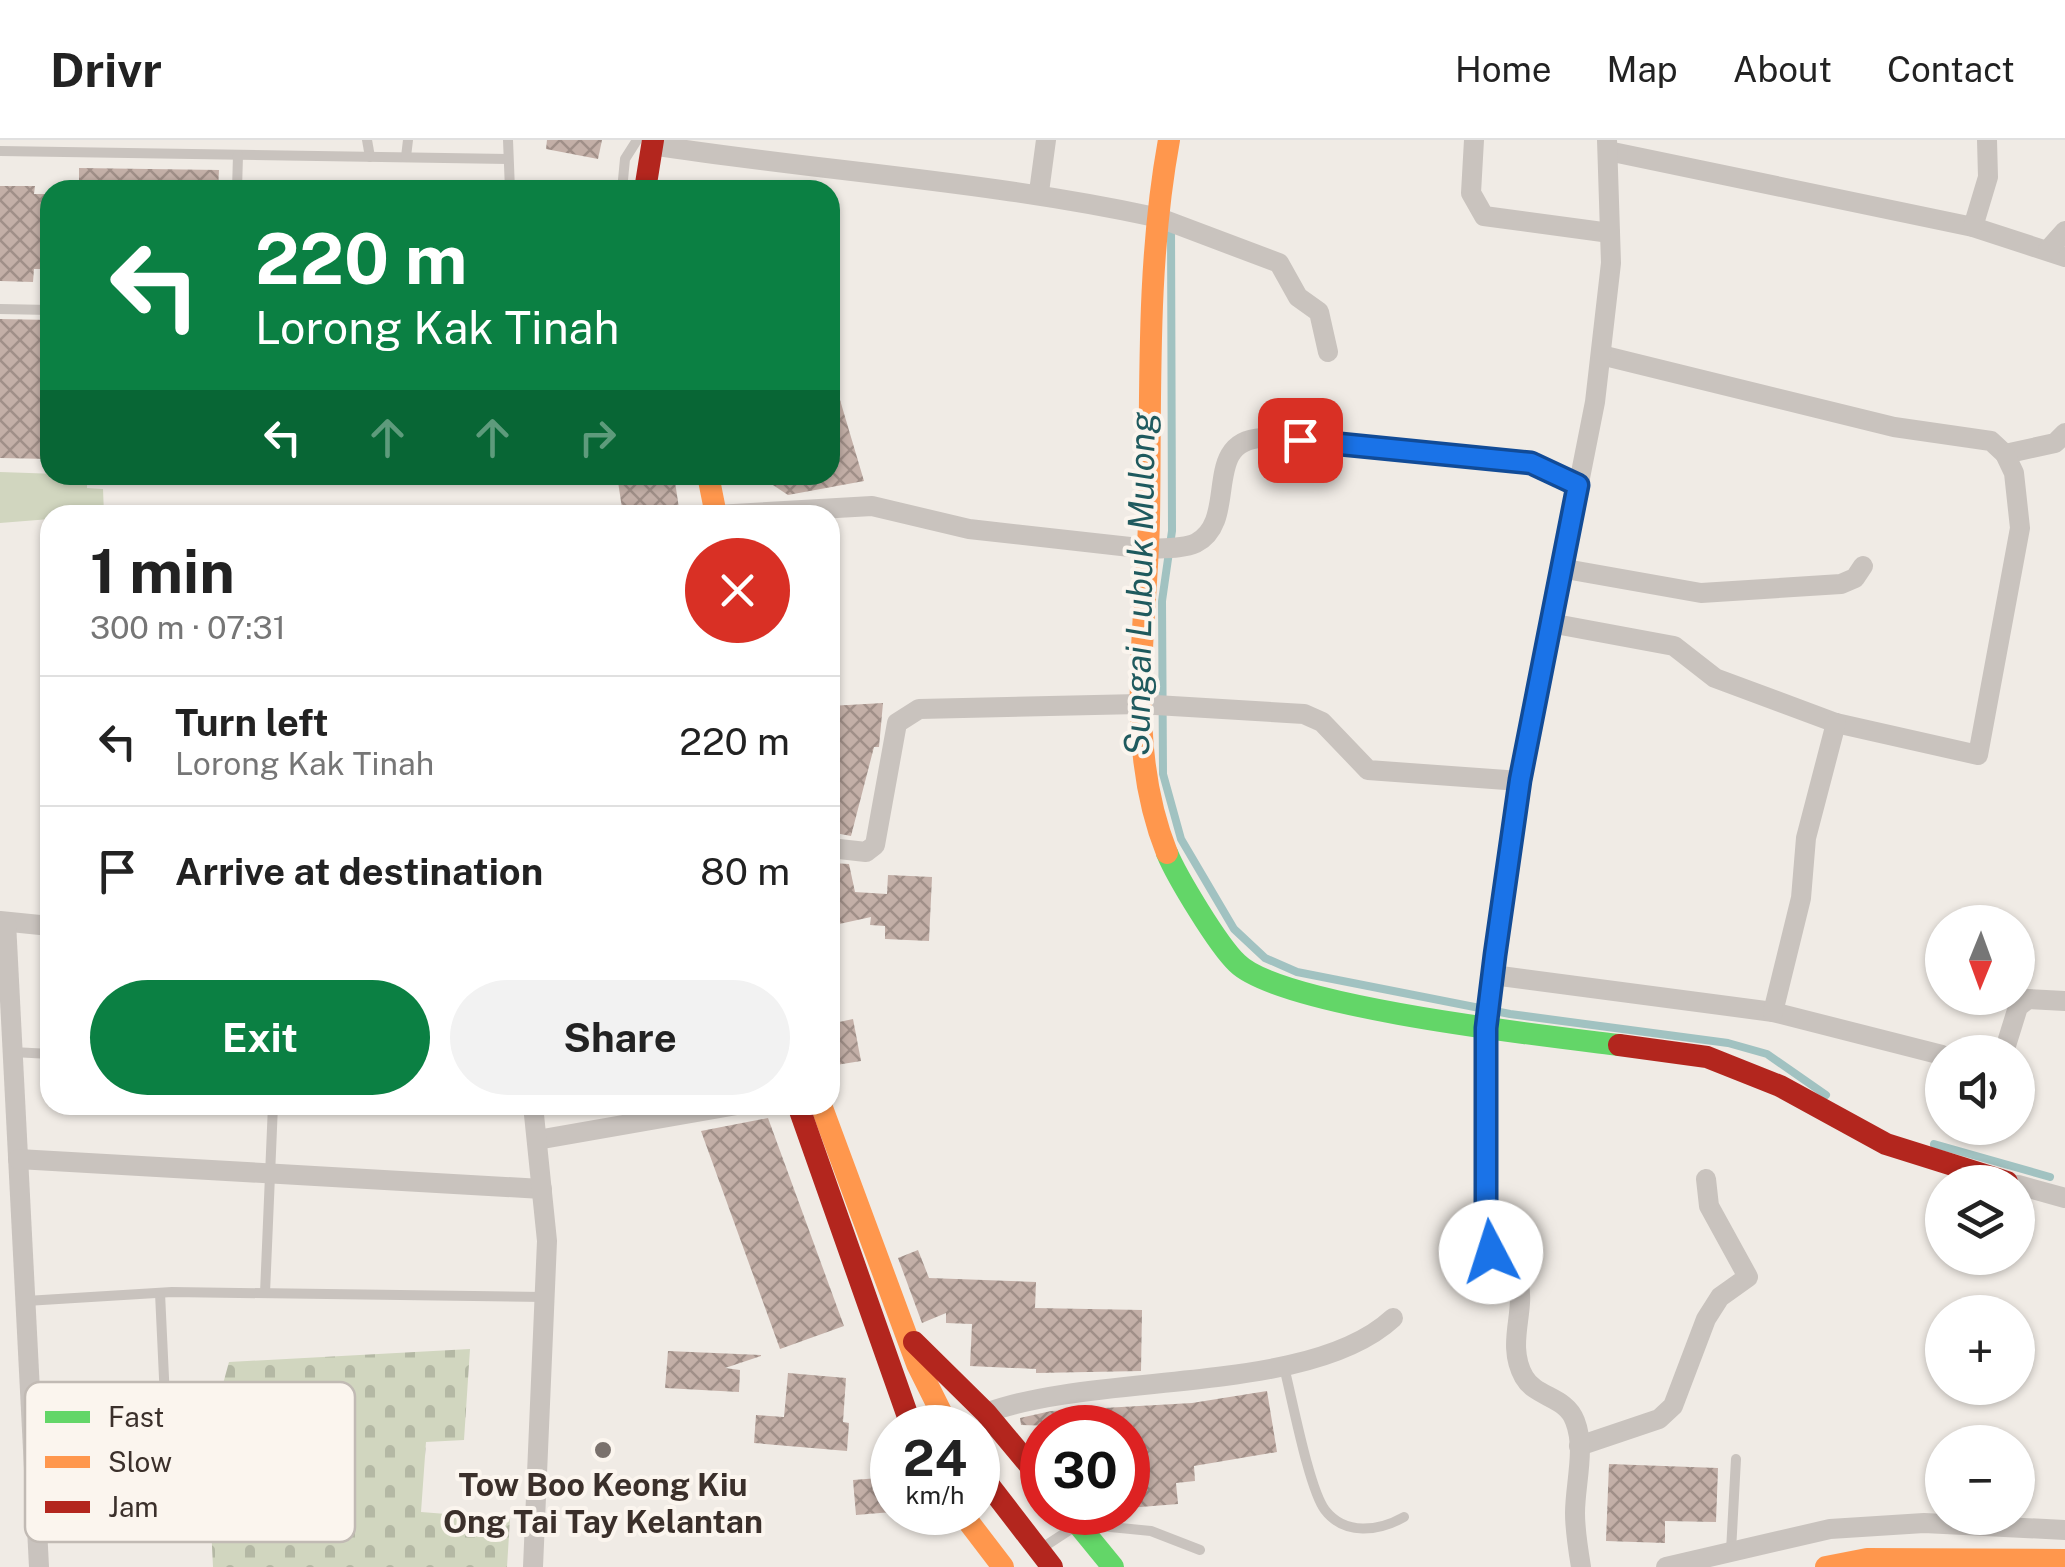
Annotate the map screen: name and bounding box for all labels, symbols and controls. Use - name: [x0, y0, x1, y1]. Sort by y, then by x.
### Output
- text: Drivr: [50, 41, 162, 98]
- text: Home: [1455, 49, 1552, 90]
- text: Map: [1607, 49, 1678, 90]
- text: About: [1733, 49, 1832, 90]
- text: Contact: [1887, 49, 2015, 90]
- text: 220 m: [255, 217, 468, 300]
- icon: left: [90, 220, 220, 350]
- text: Lorong Kak Tinah: [255, 301, 619, 354]
- pin: [1258, 398, 1343, 483]
- icon: left: [255, 410, 310, 465]
- icon: ahead: [360, 410, 415, 465]
- icon: ahead: [465, 410, 520, 465]
- icon: right: [570, 410, 625, 465]
- water label: Sungai Lubuk Mulong: [1116, 411, 1163, 756]
- icon: arrive: [1273, 413, 1328, 468]
- text: 1 min: [90, 536, 235, 607]
- button: close: [685, 538, 790, 643]
- text: 300 m · 07:31: [90, 609, 286, 646]
- text: Turn left: [175, 700, 329, 745]
- icon: left: [90, 714, 145, 769]
- text: 220 m: [679, 719, 790, 764]
- text: Lorong Kak Tinah: [175, 745, 434, 782]
- icon: arrive: [90, 844, 145, 899]
- text: Arrive at destination: [175, 849, 543, 894]
- text: 80 m: [700, 849, 790, 894]
- north arrow: [1925, 905, 2035, 1015]
- map controls: [1925, 905, 2035, 1535]
- button: Exit: [90, 980, 430, 1095]
- button: Share: [450, 980, 790, 1095]
- button: sound: [1925, 1035, 2035, 1145]
- button: layers: [1925, 1165, 2035, 1275]
- position arrow: [1439, 1200, 1543, 1304]
- button: +: [1925, 1295, 2035, 1405]
- legend: [25, 1382, 355, 1542]
- text: Fast: [108, 1400, 164, 1433]
- speed limit sign: 30: [1020, 1405, 1150, 1535]
- button: −: [1925, 1425, 2035, 1535]
- text: 24: [903, 1428, 967, 1487]
- marker: Tow Boo Keong Kiu Ong Tai Tay Kelantan: [592, 1439, 614, 1461]
- text: Slow: [108, 1445, 172, 1478]
- place label: Tow Boo Keong Kiu Ong Tai Tay Kelantan: [443, 1466, 763, 1540]
- text: km/h: [906, 1480, 964, 1510]
- text: Jam: [108, 1490, 159, 1523]

